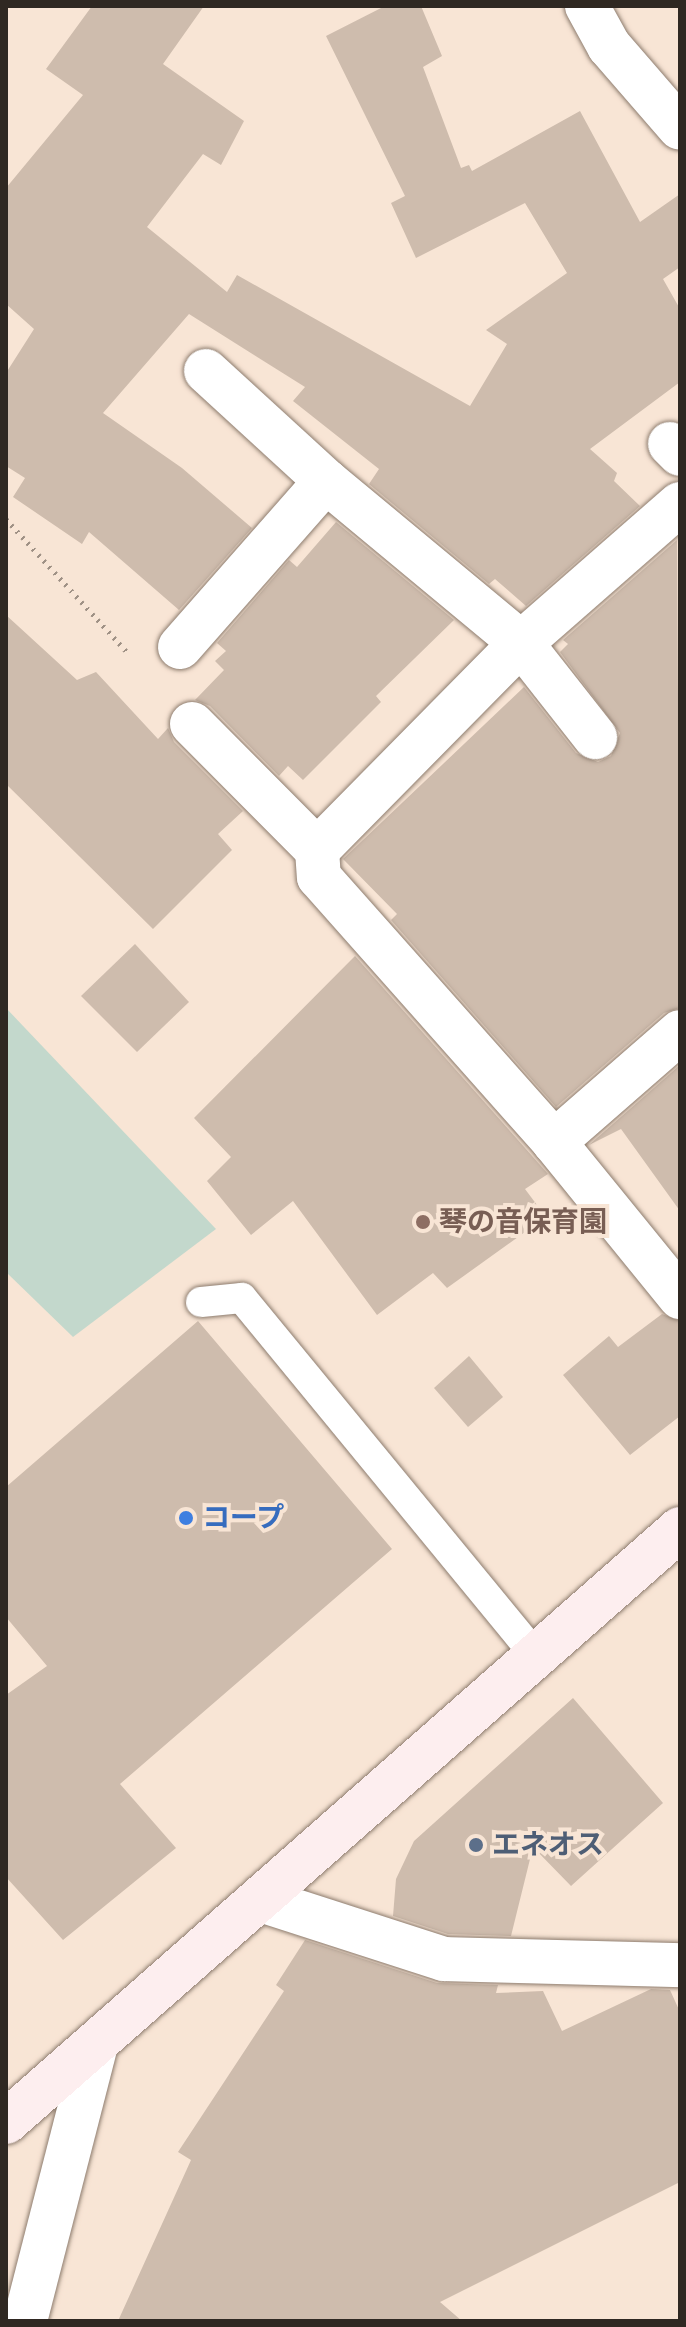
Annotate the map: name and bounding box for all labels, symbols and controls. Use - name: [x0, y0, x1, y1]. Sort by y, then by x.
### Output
- place label: 琴の音保育園: [439, 1205, 607, 1239]
- marker: 琴の音保育園: [414, 1213, 432, 1231]
- place label: コープ: [202, 1501, 286, 1535]
- marker: コープ: [177, 1509, 195, 1527]
- place label: エネオス: [492, 1828, 604, 1862]
- marker: エネオス: [467, 1836, 485, 1854]

